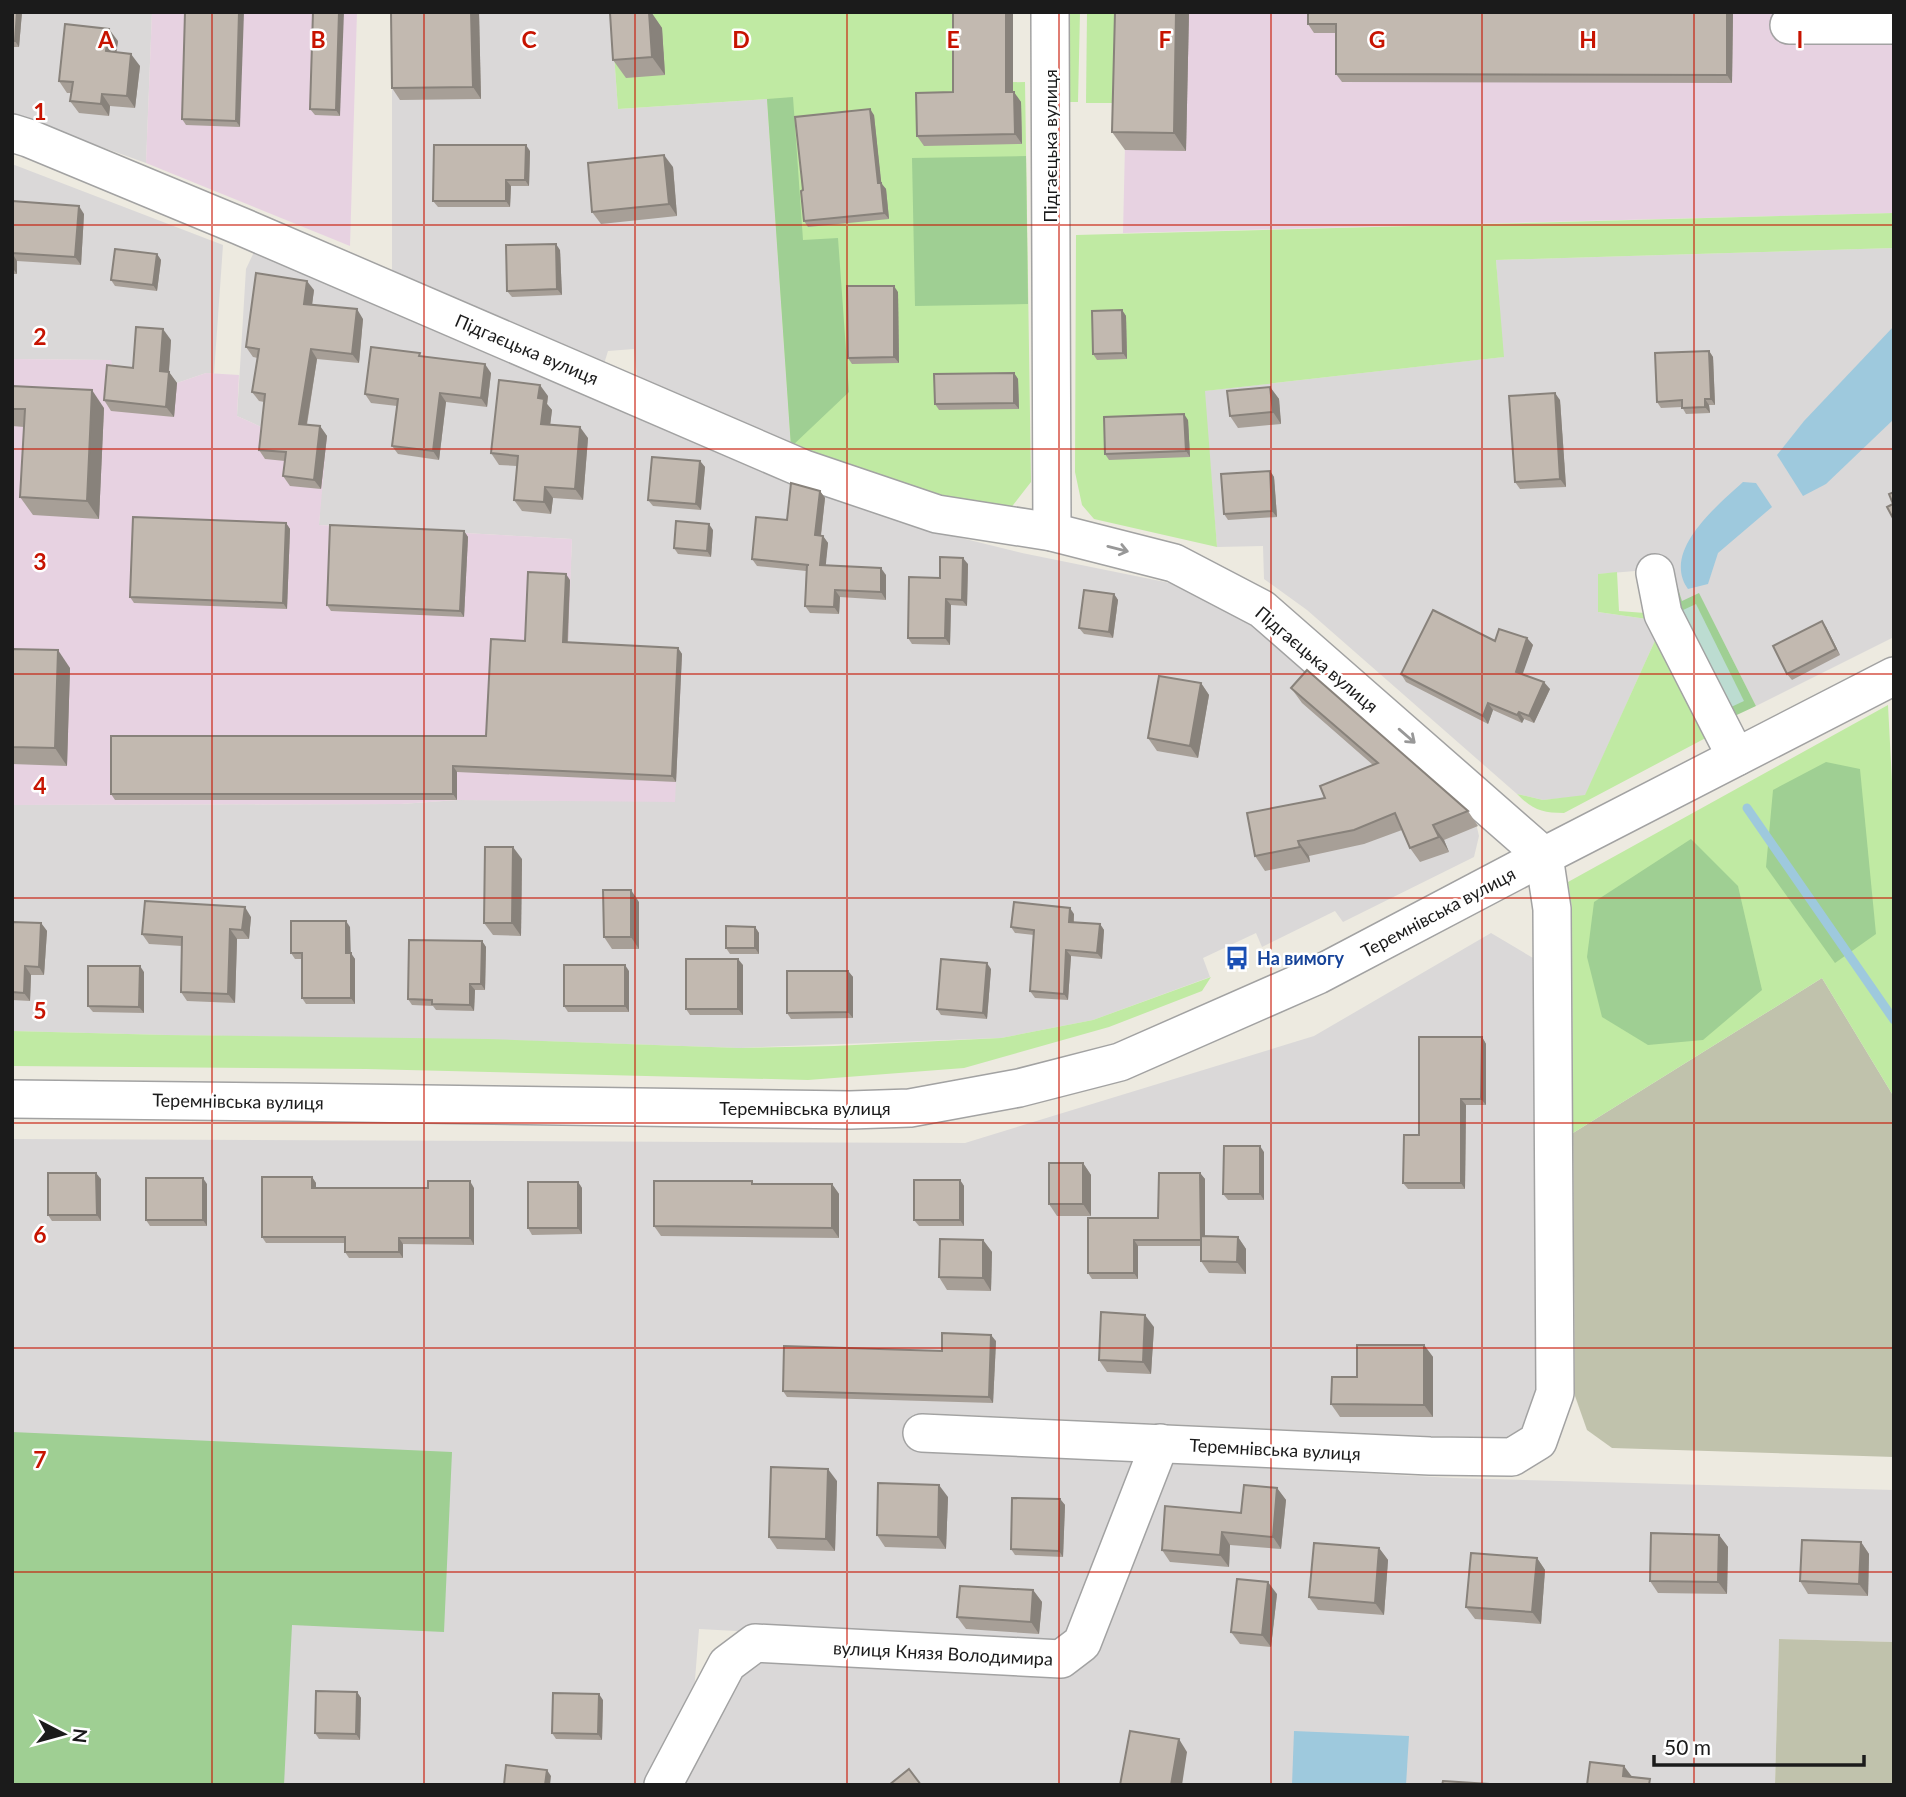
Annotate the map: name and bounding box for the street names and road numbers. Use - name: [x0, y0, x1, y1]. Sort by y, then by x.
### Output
- street label: Підгаєцька вулиця: [1039, 69, 1061, 223]
- street label: Підгаєцька вулиця: [452, 309, 602, 389]
- street label: Підгаєцька вулиця: [1251, 601, 1383, 717]
- street label: Теремнівська вулиця: [1357, 862, 1519, 962]
- street label: Теремнівська вулиця: [152, 1089, 324, 1113]
- street label: Теремнівська вулиця: [719, 1097, 891, 1119]
- street label: Теремнівська вулиця: [1189, 1434, 1361, 1464]
- street label: вулиця Князя Володимира: [832, 1636, 1054, 1670]

